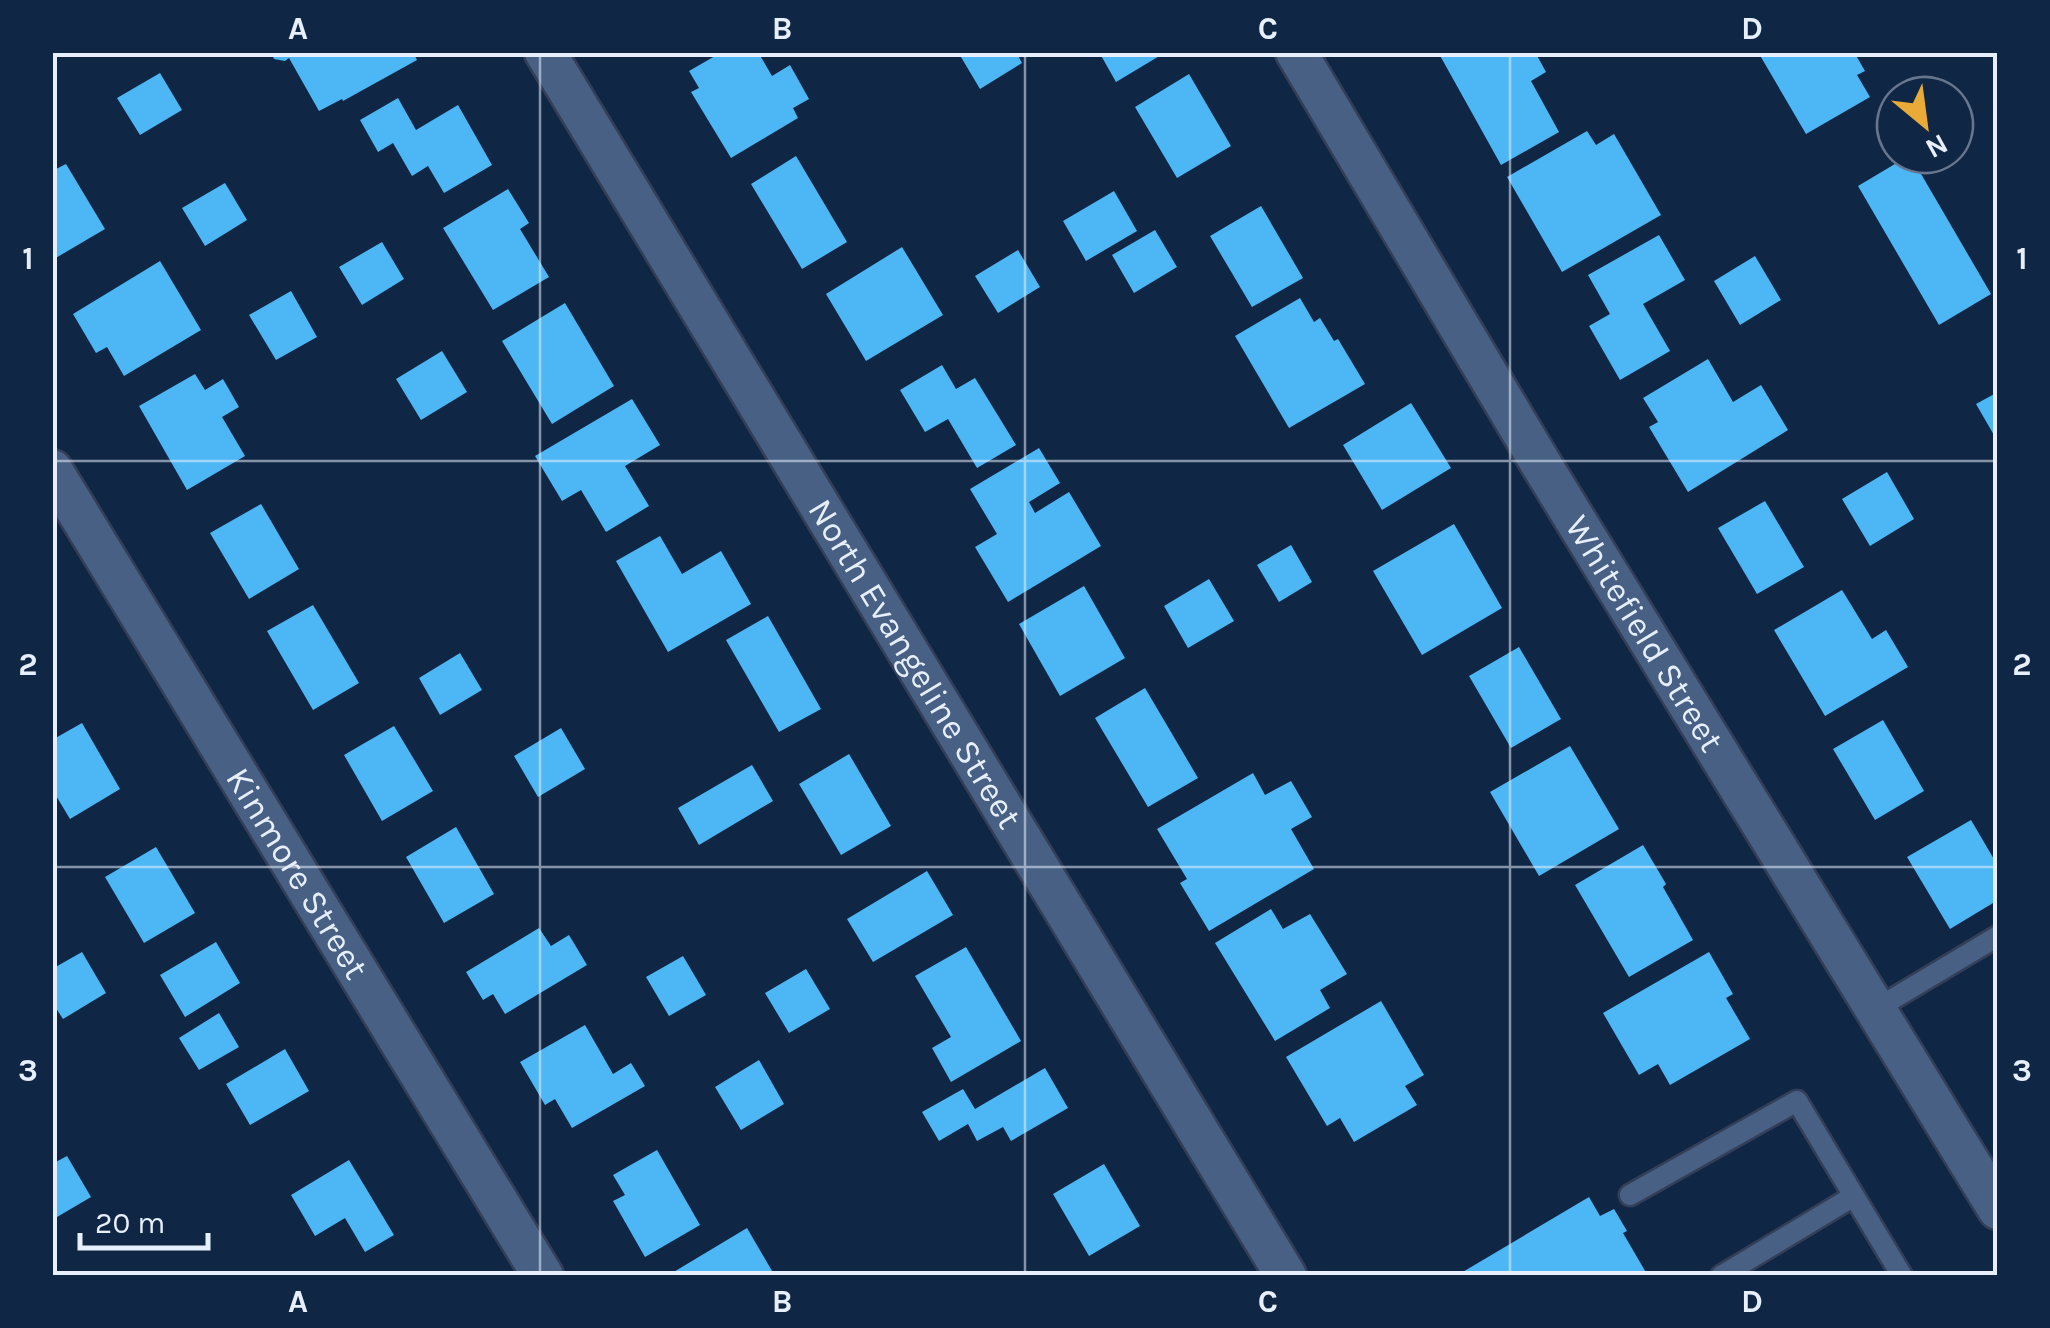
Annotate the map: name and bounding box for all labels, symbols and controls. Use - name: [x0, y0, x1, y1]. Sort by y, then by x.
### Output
- text: A: [288, 10, 308, 47]
- text: B: [772, 10, 792, 47]
- text: C: [1258, 10, 1278, 47]
- text: D: [1741, 10, 1763, 47]
- north arrow: [1875, 75, 1975, 175]
- text: N: [1920, 127, 1954, 166]
- text: 1: [22, 240, 34, 277]
- text: 1: [2016, 240, 2028, 277]
- street label: North Evangeline Street: [800, 492, 1031, 836]
- street label: Whitefield Street: [1557, 508, 1733, 759]
- text: 2: [18, 646, 38, 683]
- text: 2: [2012, 646, 2032, 683]
- street label: Kinmore Street: [218, 760, 377, 986]
- text: 3: [18, 1052, 38, 1089]
- text: 3: [2012, 1052, 2032, 1089]
- scale bar: [80, 1188, 208, 1250]
- text: 20 m: [95, 1205, 165, 1241]
- text: A: [288, 1283, 308, 1320]
- text: B: [772, 1283, 792, 1320]
- text: C: [1258, 1283, 1278, 1320]
- text: D: [1741, 1283, 1763, 1320]

